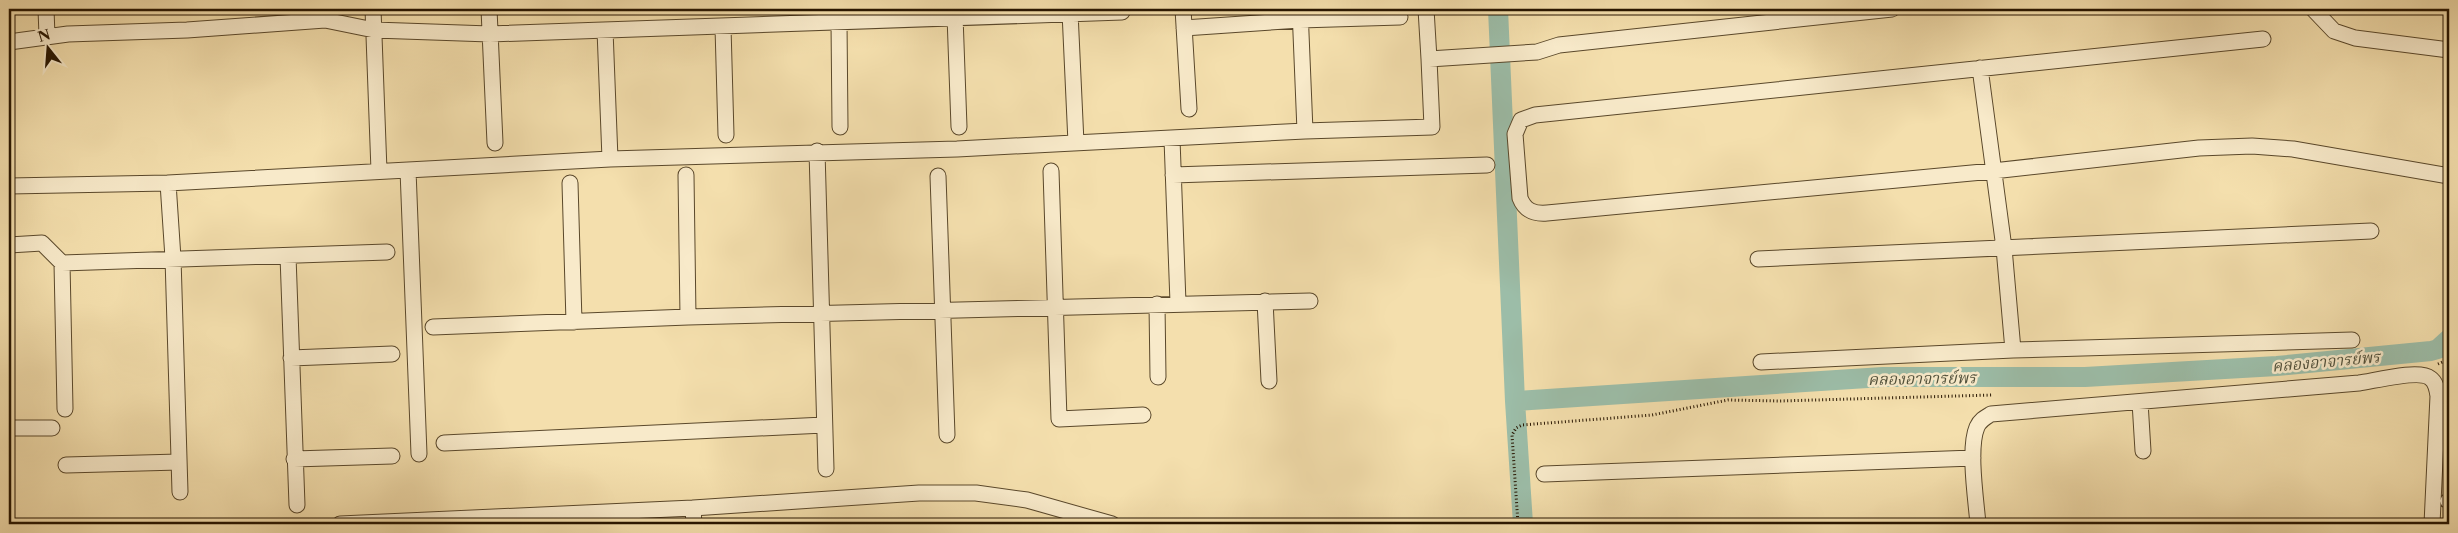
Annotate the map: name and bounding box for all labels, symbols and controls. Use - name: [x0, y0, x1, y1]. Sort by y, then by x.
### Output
- north arrow: [22, 22, 72, 72]
- text: N: [36, 25, 53, 46]
- water label: คลองอาจารย์พร: [2271, 346, 2383, 376]
- water label: คลองอาจารย์พร: [1868, 367, 1978, 389]

